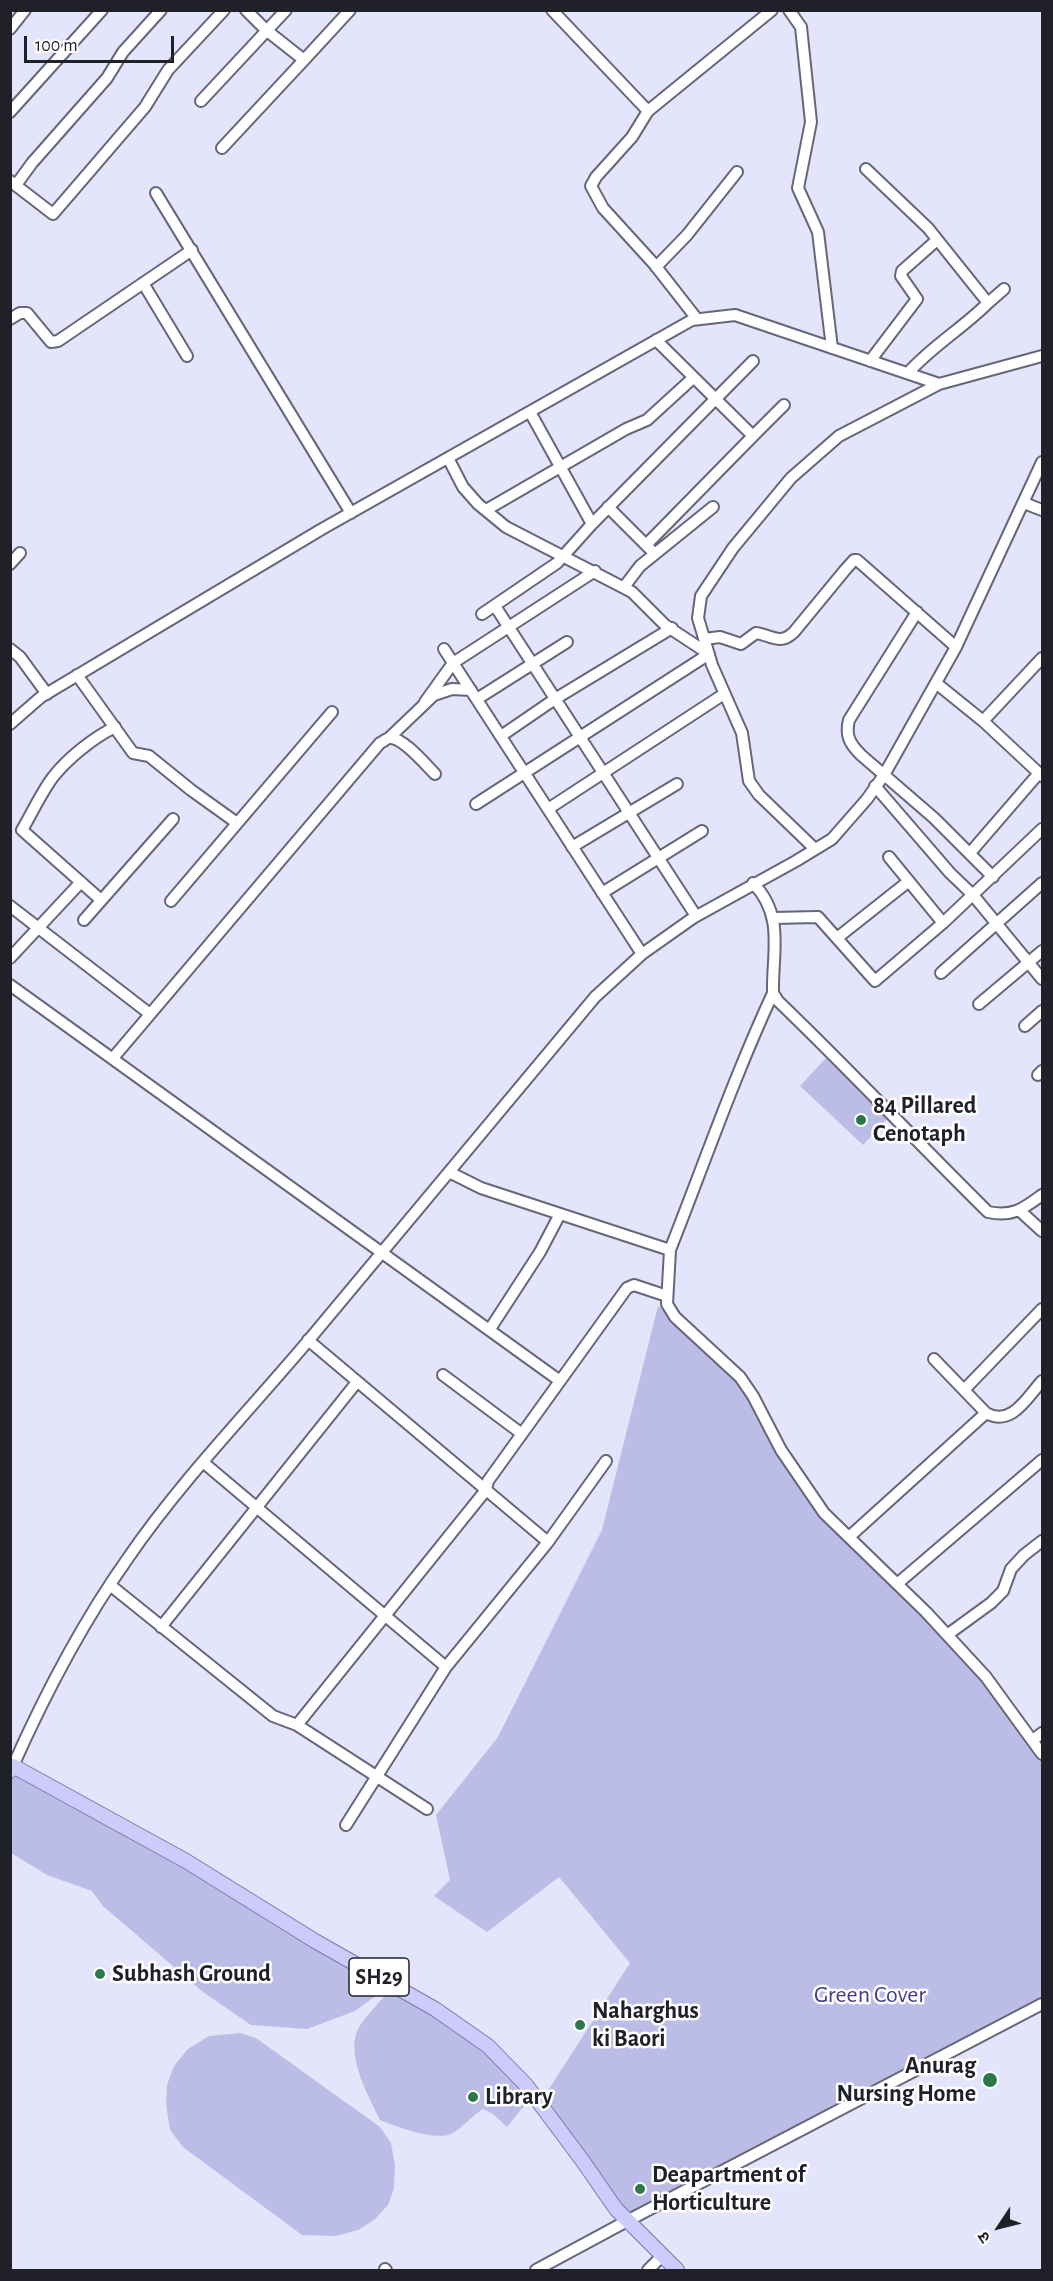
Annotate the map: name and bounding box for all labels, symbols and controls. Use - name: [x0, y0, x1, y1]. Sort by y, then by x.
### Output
- scale bar: [27, 24, 177, 62]
- text: 100 m: [35, 37, 78, 55]
- place label: 84 Pillared Cenotaph: [873, 1092, 976, 1148]
- marker: 84 Pillared Cenotaph: [854, 1113, 868, 1127]
- road number: SH29: [349, 1958, 409, 1996]
- place label: Subhash Ground: [112, 1960, 271, 1988]
- marker: Subhash Ground: [93, 1967, 107, 1981]
- park label: Green Cover: [814, 1981, 926, 2009]
- place label: Naharghus ki Baori: [592, 1997, 699, 2053]
- marker: Naharghus ki Baori: [573, 2018, 587, 2032]
- place label: Anurag Nursing Home: [836, 2052, 976, 2108]
- marker: Anurag Nursing Home: [981, 2071, 999, 2089]
- place label: Library: [485, 2083, 553, 2111]
- marker: Library: [466, 2090, 480, 2104]
- place label: Deapartment of Horticulture: [652, 2161, 805, 2217]
- marker: Deapartment of Horticulture: [633, 2182, 647, 2196]
- north arrow: [969, 2197, 1029, 2257]
- text: उ: [975, 2229, 993, 2246]

